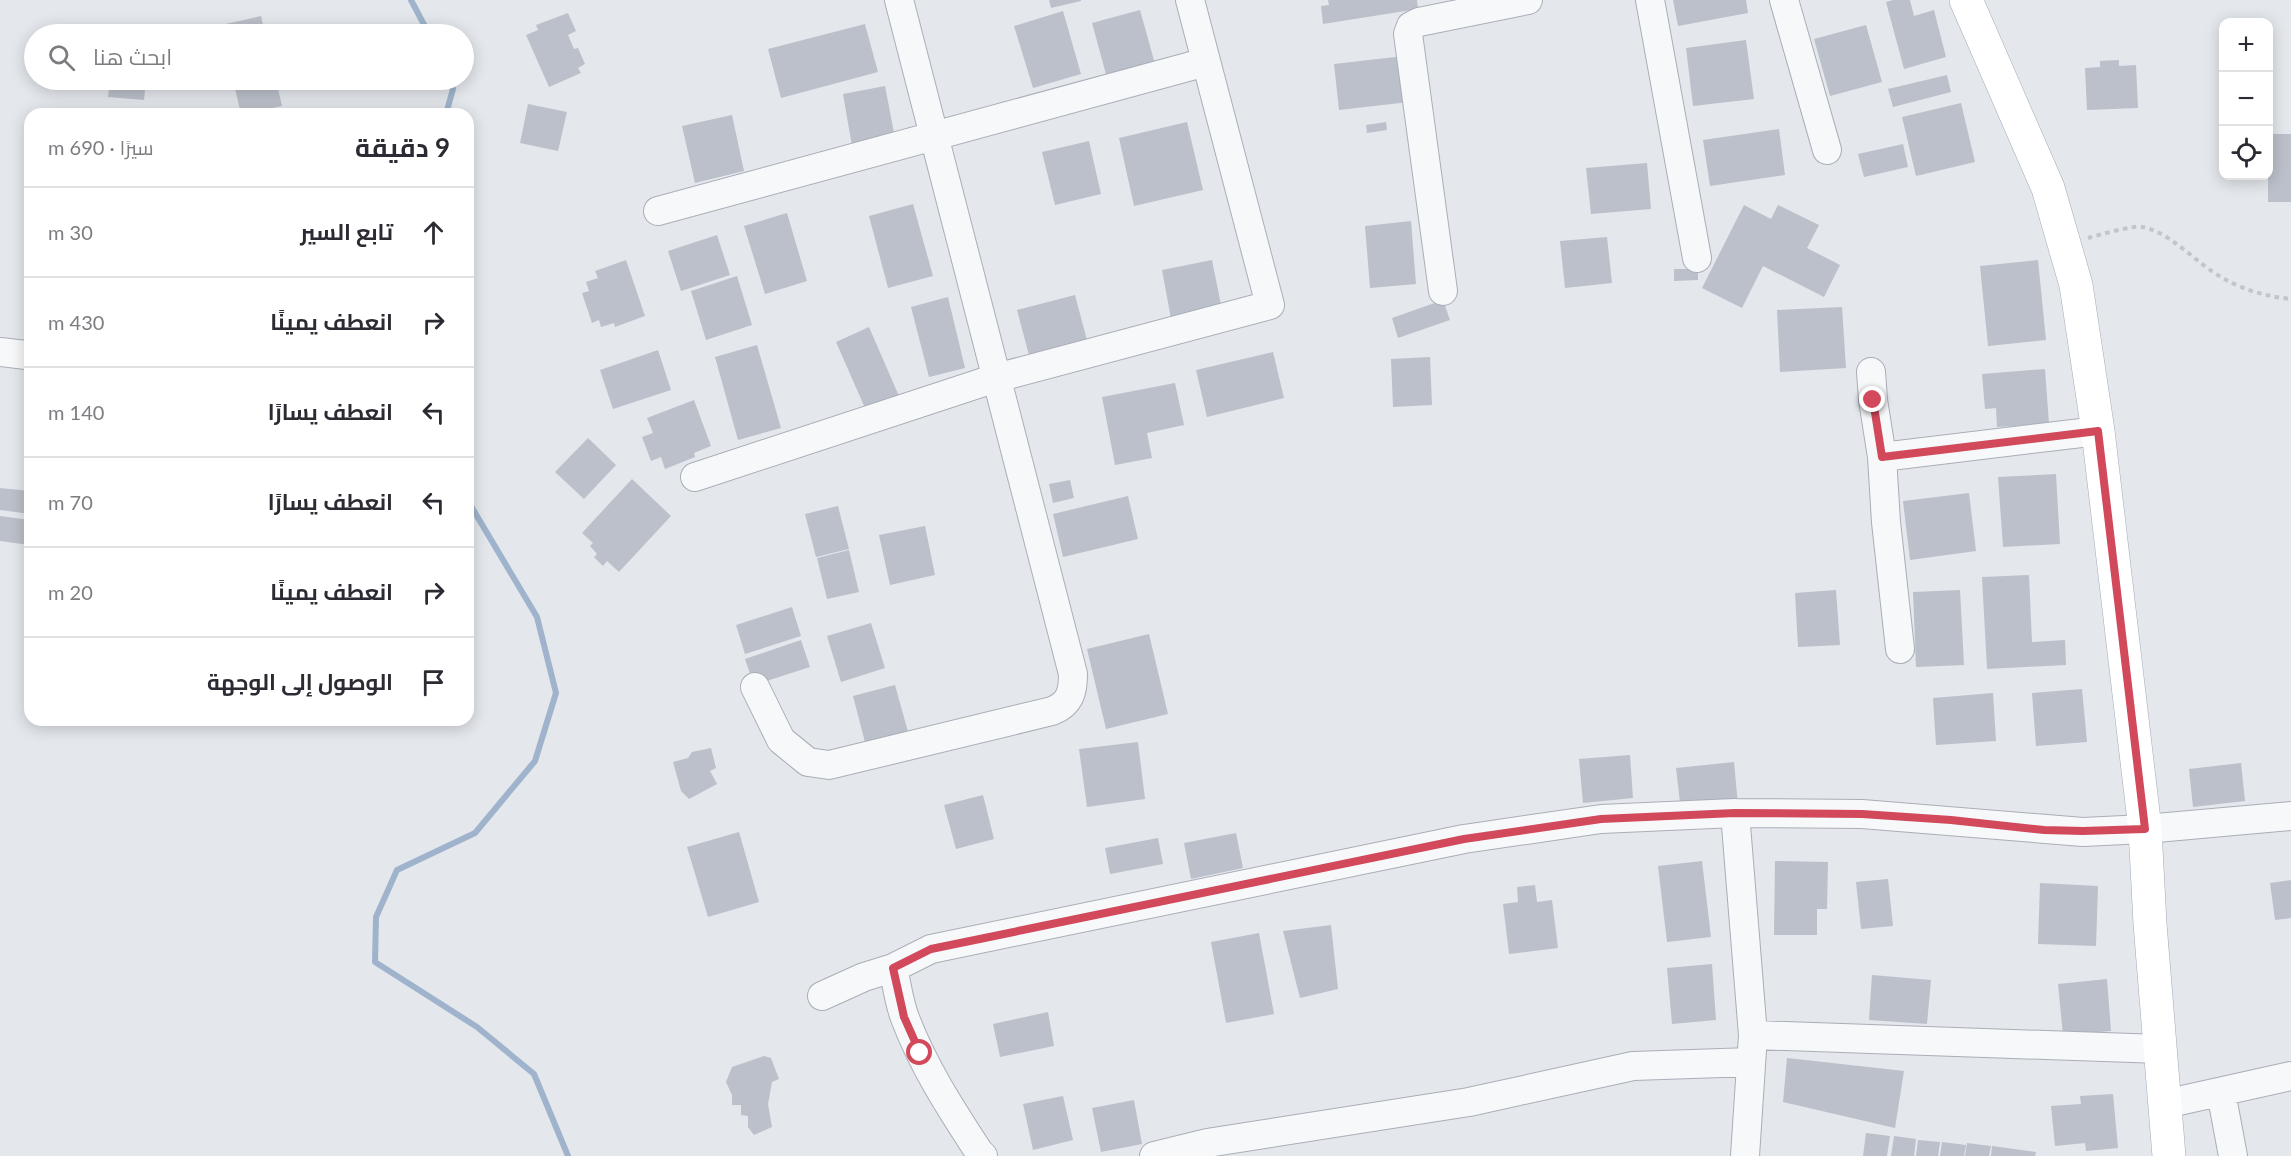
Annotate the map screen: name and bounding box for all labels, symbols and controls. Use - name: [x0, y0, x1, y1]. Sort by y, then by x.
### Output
- map controls: [2219, 18, 2273, 180]
- button: +: [2219, 18, 2273, 72]
- search box: [24, 24, 474, 90]
- icon: search: [45, 41, 78, 74]
- text: ابحث هنا: [93, 43, 172, 70]
- button: −: [2219, 72, 2273, 126]
- button: locate: [2219, 126, 2273, 180]
- text: 9 دقيقة: [355, 131, 450, 163]
- text: سيرًا · 690 m: [48, 135, 154, 159]
- icon: ahead: [417, 216, 450, 249]
- text: تابع السير: [300, 218, 393, 245]
- text: 30 m: [48, 220, 93, 244]
- icon: right: [417, 306, 450, 339]
- text: انعطف يمينًا: [270, 308, 393, 335]
- text: 430 m: [48, 310, 104, 334]
- route end: [1859, 386, 1885, 412]
- icon: left: [417, 396, 450, 429]
- text: انعطف يسارًا: [268, 398, 393, 425]
- text: 140 m: [48, 400, 104, 424]
- icon: left: [417, 486, 450, 519]
- text: انعطف يسارًا: [268, 488, 393, 515]
- text: 70 m: [48, 490, 93, 514]
- icon: right: [417, 576, 450, 609]
- text: انعطف يمينًا: [270, 578, 393, 605]
- text: 20 m: [48, 580, 93, 604]
- icon: arrive: [417, 666, 450, 699]
- text: الوصول إلى الوجهة: [207, 668, 393, 695]
- route start: [906, 1039, 932, 1065]

